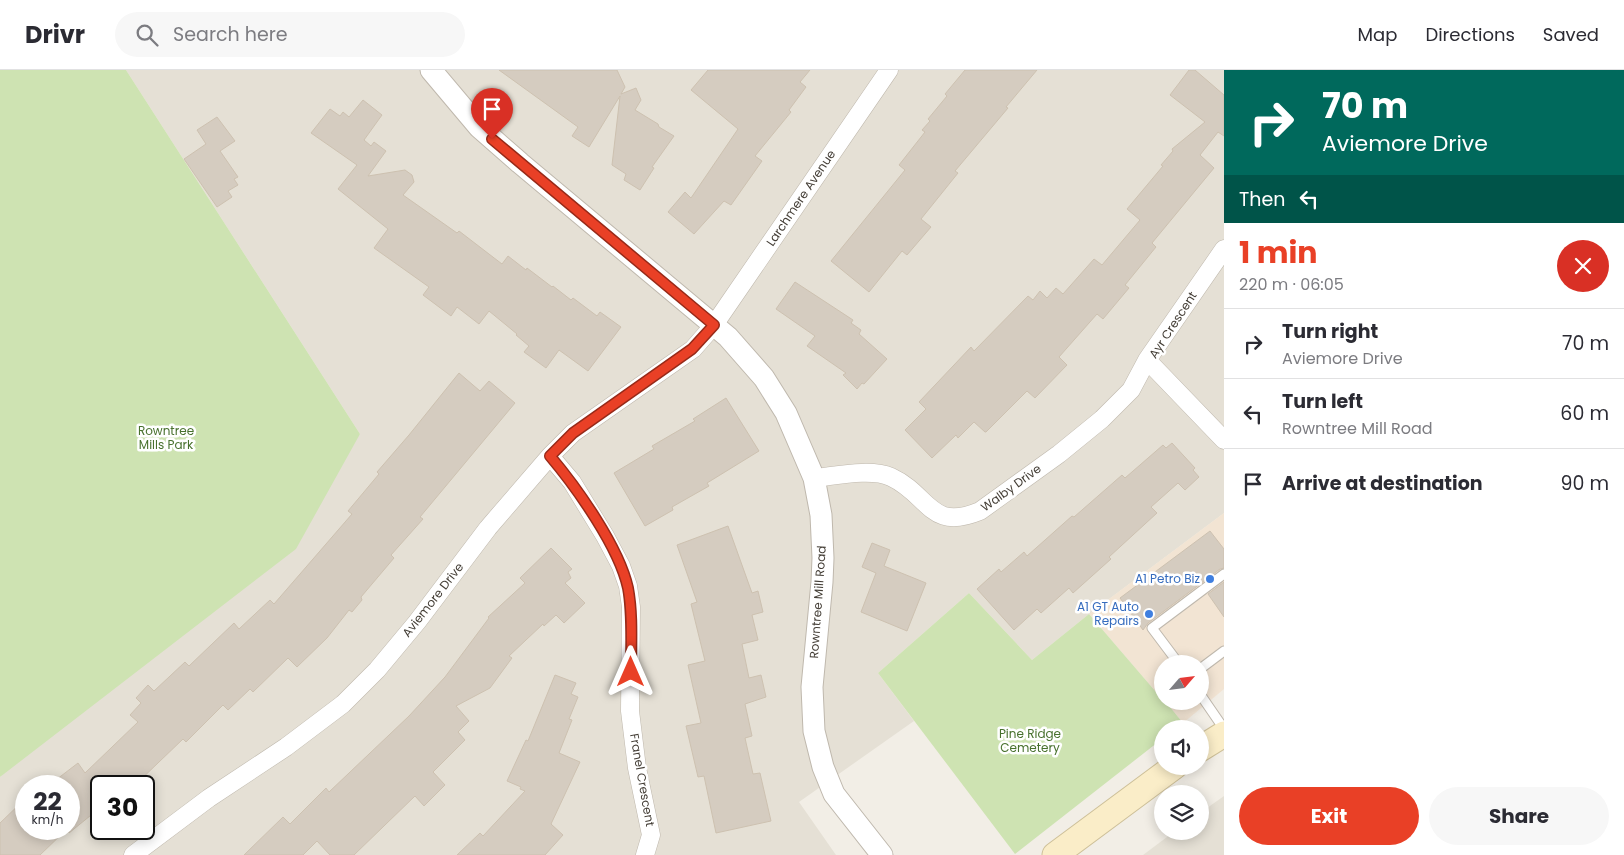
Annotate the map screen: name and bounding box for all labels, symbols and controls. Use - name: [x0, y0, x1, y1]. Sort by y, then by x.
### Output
- search box: [115, 12, 465, 57]
- text: Drivr: [25, 18, 85, 51]
- icon: search: [133, 21, 161, 49]
- text: Search here: [173, 21, 288, 48]
- text: Map: [1358, 22, 1397, 47]
- text: Directions: [1425, 22, 1515, 47]
- text: Saved: [1543, 22, 1599, 47]
- text: 70 m: [1322, 81, 1408, 130]
- pin: [471, 88, 513, 139]
- icon: right: [1239, 90, 1304, 155]
- icon: arrive: [478, 95, 506, 123]
- text: Aviemore Drive: [1322, 128, 1488, 159]
- street label: Larchmere Avenue: [762, 146, 839, 249]
- icon: left: [1295, 185, 1323, 213]
- text: Then: [1239, 186, 1285, 213]
- text: 1 min: [1239, 231, 1317, 274]
- button: close: [1557, 240, 1609, 292]
- text: 220 m · 06:05: [1239, 273, 1344, 296]
- street label: Ayr Crescent: [1145, 288, 1201, 362]
- text: Turn right: [1282, 318, 1378, 345]
- icon: right: [1239, 330, 1267, 358]
- text: 70 m: [1562, 330, 1609, 357]
- text: Aviemore Drive: [1282, 347, 1403, 370]
- text: Turn left: [1282, 388, 1363, 415]
- icon: left: [1239, 400, 1267, 428]
- text: 60 m: [1560, 400, 1609, 427]
- text: Rowntree Mill Road: [1282, 417, 1433, 440]
- park label: Rowntree Mills Park: [138, 422, 194, 453]
- street label: Walby Drive: [977, 460, 1044, 515]
- icon: arrive: [1239, 470, 1267, 498]
- text: Arrive at destination: [1282, 470, 1483, 497]
- text: 90 m: [1560, 470, 1609, 497]
- street label: Rowntree Mill Road: [805, 545, 830, 659]
- street label: Aviemore Drive: [398, 559, 467, 641]
- place label: A1 Petro Biz: [1135, 570, 1200, 587]
- marker: A1 Petro Biz: [1204, 573, 1216, 585]
- place label: A1 GT Auto Repairs: [1077, 598, 1139, 629]
- marker: A1 GT Auto Repairs: [1143, 608, 1155, 620]
- position arrow: [604, 645, 656, 697]
- north arrow: [1154, 655, 1209, 710]
- map controls: [1154, 655, 1209, 840]
- button: sound: [1154, 720, 1209, 775]
- park label: Pine Ridge Cemetery: [999, 725, 1061, 756]
- street label: Franel Crescent: [626, 732, 659, 828]
- speed limit sign: 30: [90, 775, 155, 840]
- text: 22: [33, 784, 62, 819]
- button: layers: [1154, 785, 1209, 840]
- button: Exit: [1239, 787, 1419, 845]
- button: Share: [1429, 787, 1609, 845]
- text: km/h: [32, 811, 63, 828]

